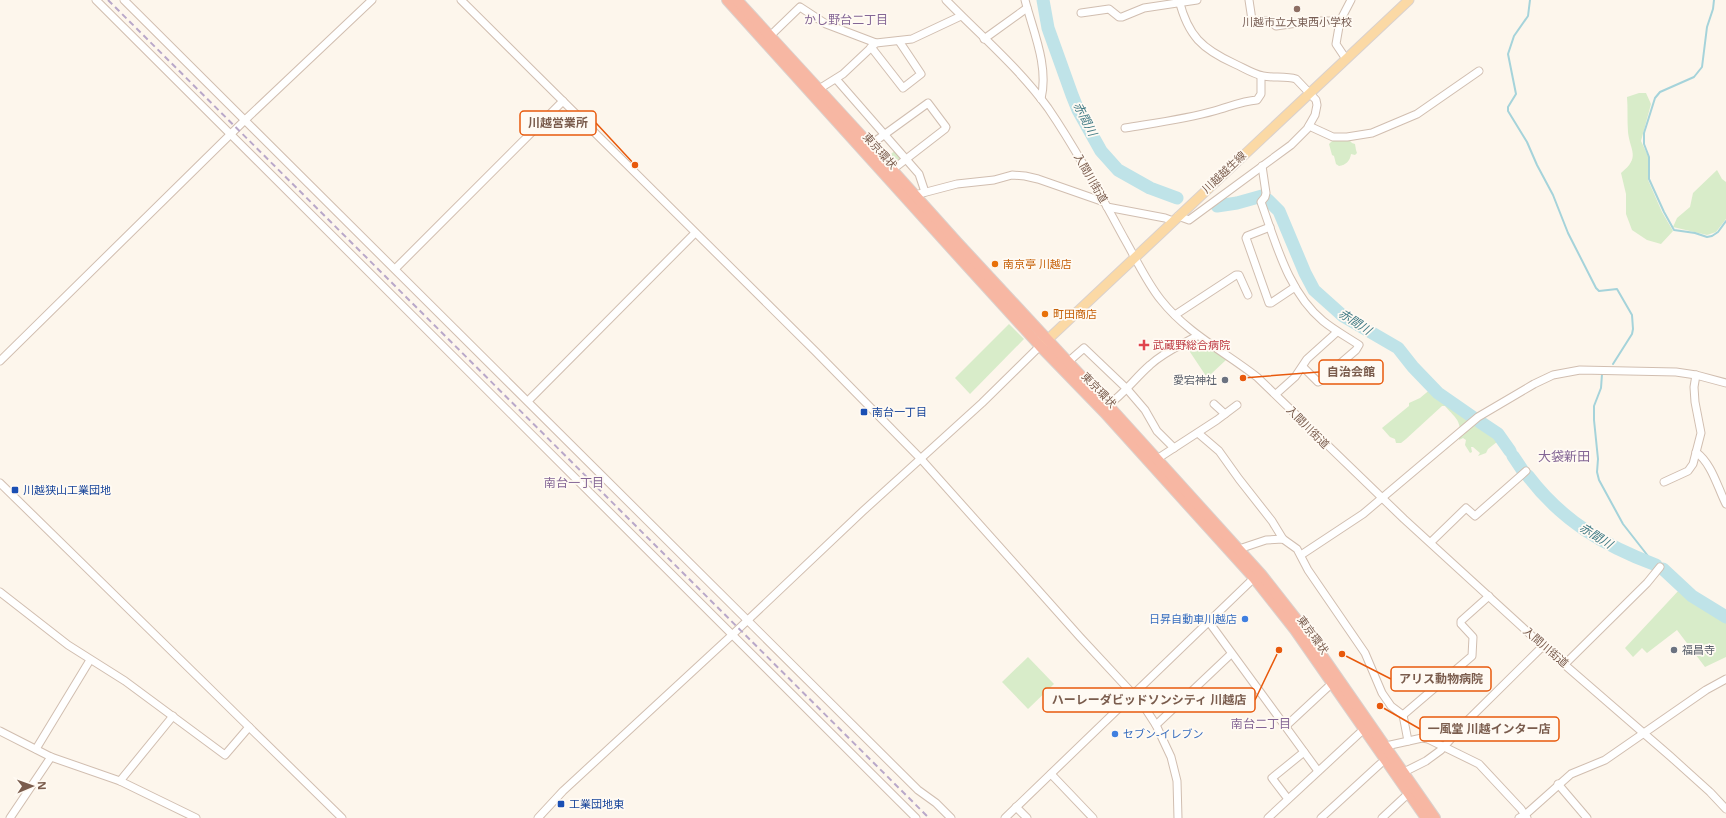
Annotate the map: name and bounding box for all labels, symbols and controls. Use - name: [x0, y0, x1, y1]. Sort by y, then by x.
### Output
- marker: 川越市立大東西小学校: [1292, 4, 1302, 14]
- district label: かし野台二丁目: [804, 11, 888, 28]
- place label: 川越市立大東西小学校: [1242, 14, 1352, 29]
- water label: 赤間川: [1070, 99, 1102, 140]
- callout: 川越営業所: [520, 111, 596, 135]
- text: 川越営業所: [528, 114, 588, 131]
- street label: 東京環状: [860, 129, 901, 173]
- street label: 川越越生線: [1198, 147, 1249, 196]
- street label: 入間川街道: [1071, 150, 1112, 205]
- place label: 南京亭 川越店: [1003, 256, 1072, 271]
- marker: 南京亭 川越店: [990, 259, 1000, 269]
- water label: 赤間川: [1336, 305, 1377, 340]
- place label: 町田商店: [1053, 306, 1097, 321]
- marker: 町田商店: [1040, 309, 1050, 319]
- place label: 武蔵野総合病院: [1153, 337, 1230, 352]
- marker: 武蔵野総合病院: [1138, 339, 1150, 351]
- callout: 自治会館: [1319, 360, 1383, 384]
- text: 自治会館: [1327, 363, 1375, 380]
- street label: 東京環状: [1079, 369, 1121, 411]
- place label: 愛宕神社: [1173, 372, 1217, 387]
- marker: 愛宕神社: [1220, 375, 1230, 385]
- street label: 入間川街道: [1284, 402, 1333, 451]
- place label: 南台一丁目: [872, 404, 927, 419]
- marker: 南台一丁目: [859, 407, 869, 417]
- district label: 大袋新田: [1538, 447, 1590, 465]
- district label: 南台一丁目: [544, 474, 604, 491]
- place label: 川越狭山工業団地: [23, 482, 111, 497]
- marker: 川越狭山工業団地: [10, 485, 20, 495]
- water label: 赤間川: [1576, 519, 1618, 553]
- place label: 日昇自動車川越店: [1149, 611, 1237, 626]
- street label: 東京環状: [1294, 612, 1333, 658]
- marker: 日昇自動車川越店: [1240, 614, 1250, 624]
- street label: 入間川街道: [1521, 623, 1572, 670]
- place label: 福昌寺: [1682, 642, 1715, 657]
- marker: 福昌寺: [1669, 645, 1679, 655]
- callout: アリス動物病院: [1391, 667, 1491, 691]
- text: アリス動物病院: [1399, 670, 1483, 687]
- callout: ハーレーダビッドソンシティ 川越店: [1043, 688, 1255, 712]
- text: ハーレーダビッドソンシティ 川越店: [1052, 691, 1246, 708]
- district label: 南台二丁目: [1231, 715, 1291, 732]
- callout: 一風堂 川越インター店: [1420, 717, 1559, 741]
- text: 一風堂 川越インター店: [1427, 720, 1551, 737]
- place label: セブン-イレブン: [1123, 726, 1204, 741]
- marker: セブン-イレブン: [1110, 729, 1120, 739]
- north arrow: [12, 766, 52, 806]
- text: N: [35, 781, 50, 790]
- place label: 工業団地東: [569, 796, 624, 811]
- marker: 工業団地東: [556, 799, 566, 809]

